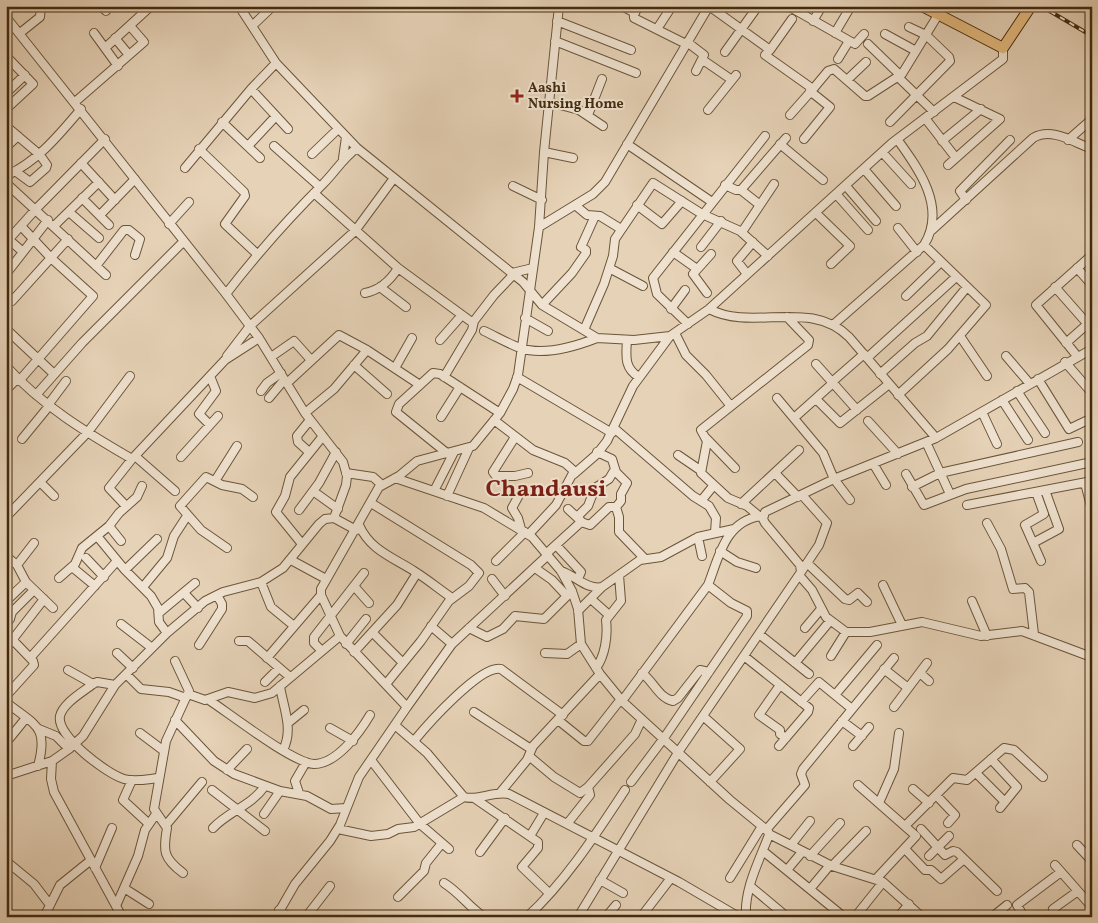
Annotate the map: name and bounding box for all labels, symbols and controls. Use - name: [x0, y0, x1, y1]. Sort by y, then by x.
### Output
- place label: Aashi Nursing Home: [528, 79, 624, 114]
- marker: Aashi Nursing Home: [510, 89, 524, 103]
- district label: Chandausi: [485, 473, 607, 507]

